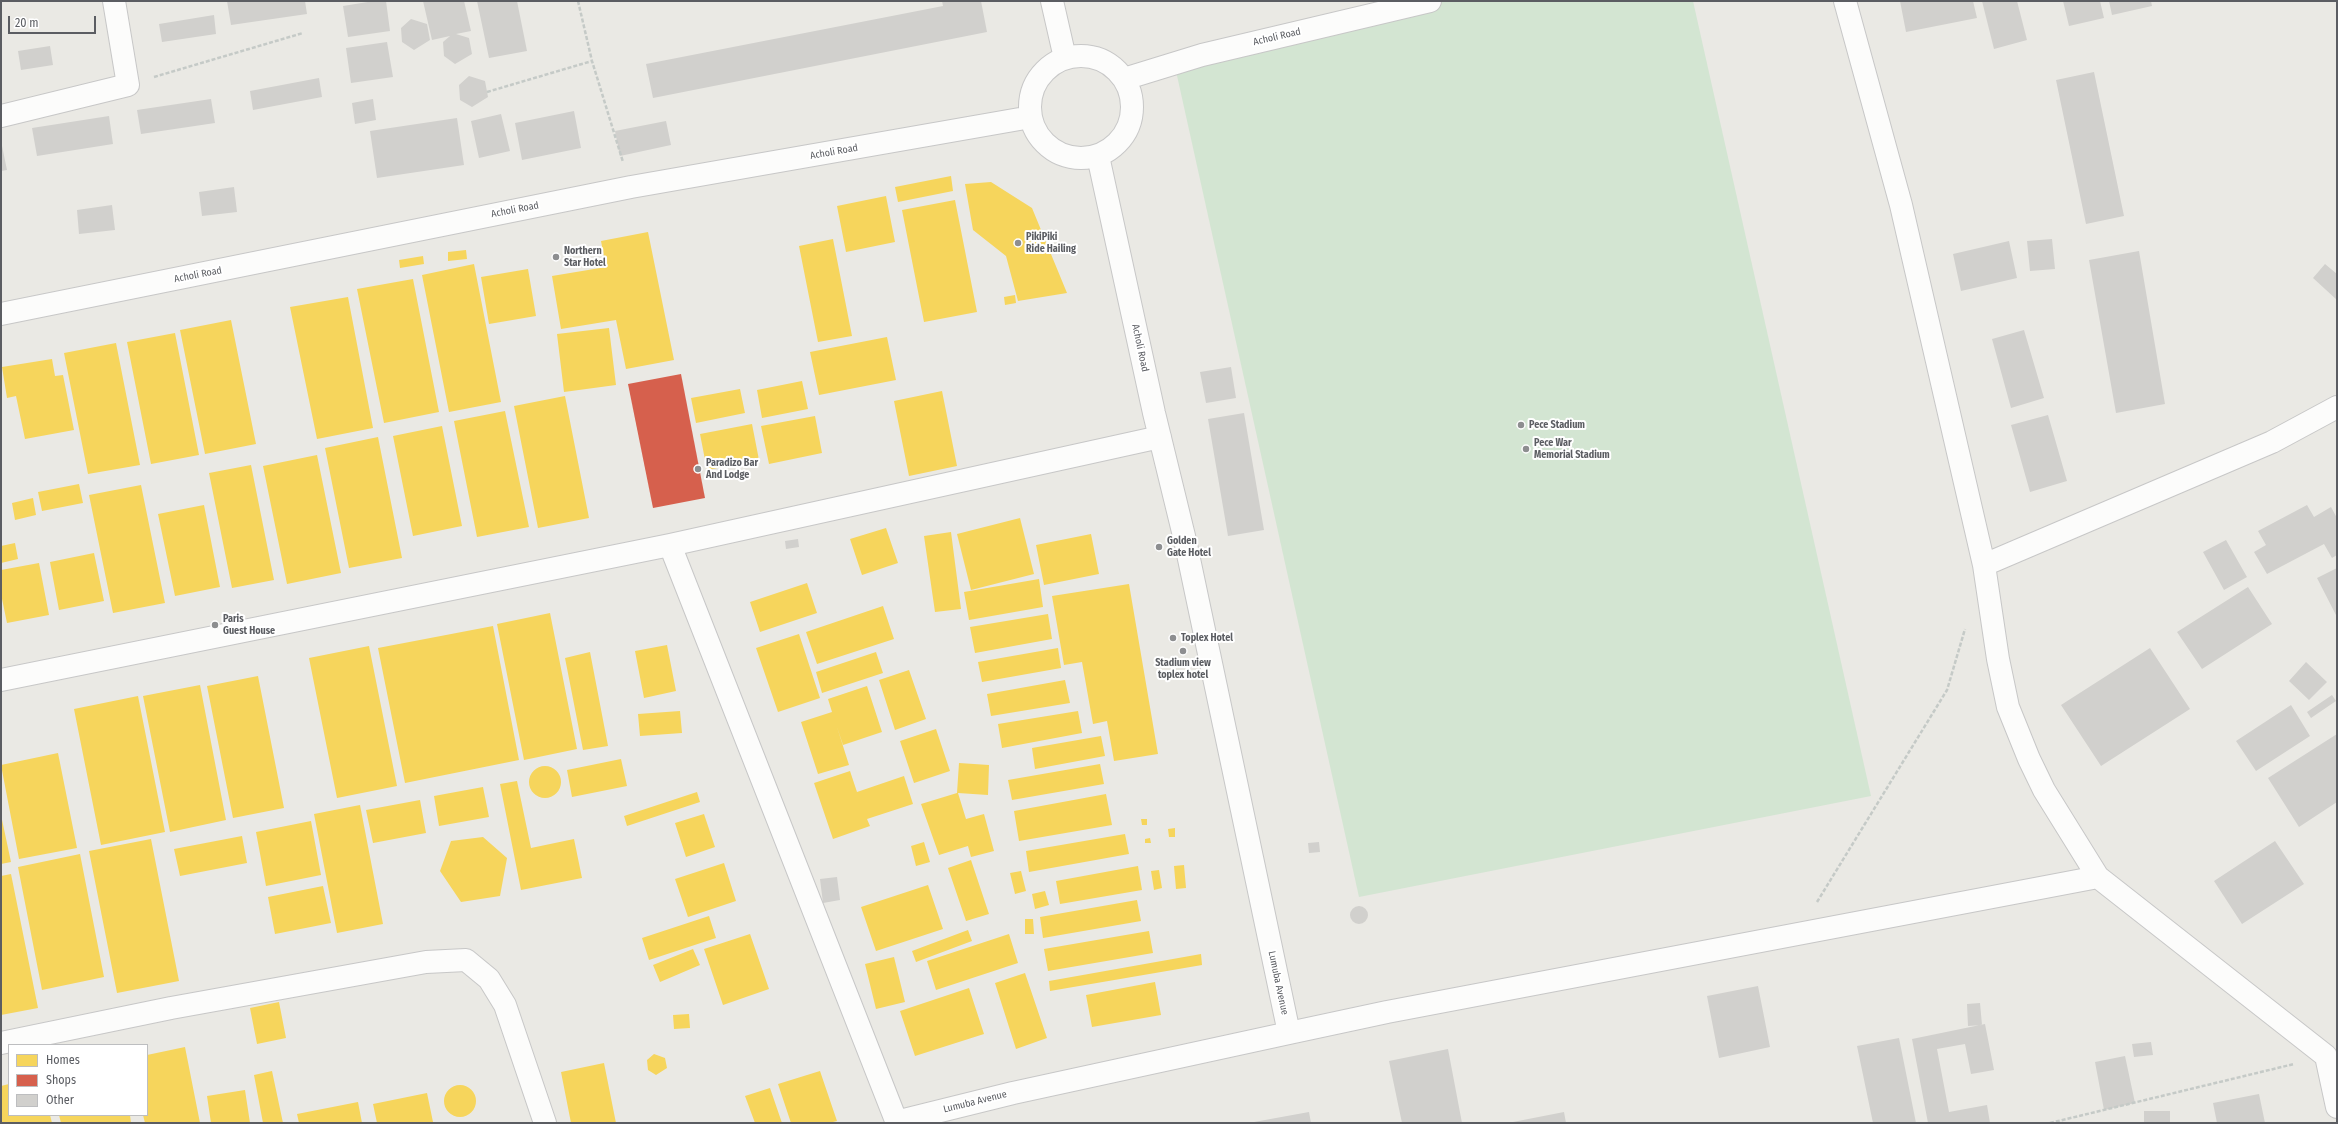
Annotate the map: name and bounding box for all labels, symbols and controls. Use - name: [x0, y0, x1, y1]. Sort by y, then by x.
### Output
- scale bar: [10, 8, 98, 34]
- text: 20 m: [15, 16, 39, 30]
- street label: Acholi Road: [1252, 26, 1302, 48]
- street label: Acholi Road: [809, 142, 859, 162]
- street label: Acholi Road: [490, 200, 540, 220]
- place label: PikiPiki Ride Hailing: [1026, 231, 1076, 254]
- marker: PikiPiki Ride Hailing: [1013, 238, 1023, 248]
- place label: Northern Star Hotel: [564, 245, 606, 268]
- marker: Northern Star Hotel: [551, 252, 561, 262]
- street label: Acholi Road: [173, 265, 223, 285]
- street label: Acholi Road: [1129, 323, 1151, 373]
- place label: Pece Stadium: [1529, 419, 1585, 431]
- marker: Pece Stadium: [1516, 420, 1526, 430]
- place label: Pece War Memorial Stadium: [1534, 437, 1610, 460]
- marker: Pece War Memorial Stadium: [1521, 444, 1531, 454]
- place label: Paradizo Bar And Lodge: [706, 457, 758, 480]
- marker: Paradizo Bar And Lodge: [693, 464, 703, 474]
- place label: Golden Gate Hotel: [1167, 535, 1211, 558]
- marker: Golden Gate Hotel: [1154, 542, 1164, 552]
- place label: Paris Guest House: [223, 613, 275, 636]
- marker: Paris Guest House: [210, 620, 220, 630]
- place label: Toplex Hotel: [1181, 632, 1233, 644]
- marker: Toplex Hotel: [1168, 633, 1178, 643]
- marker: Stadium view toplex hotel: [1178, 646, 1188, 656]
- place label: Stadium view toplex hotel: [1155, 657, 1211, 680]
- street label: Lumuba Avenue: [1265, 950, 1291, 1016]
- legend: [8, 1044, 148, 1116]
- text: Homes: [46, 1053, 80, 1067]
- text: Shops: [46, 1073, 76, 1087]
- street label: Lumuba Avenue: [942, 1088, 1008, 1116]
- text: Other: [46, 1093, 74, 1107]

